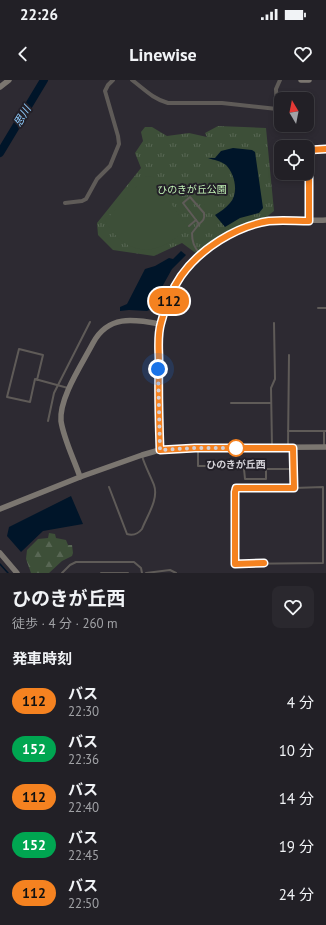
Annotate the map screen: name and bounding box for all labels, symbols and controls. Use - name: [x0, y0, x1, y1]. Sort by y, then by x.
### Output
- text: 22:26: [20, 5, 58, 24]
- icon: back: [12, 43, 34, 65]
- text: Linewise: [129, 43, 197, 66]
- icon: heart: [292, 43, 314, 65]
- north arrow: [274, 92, 314, 132]
- map controls: [274, 92, 314, 180]
- water label: 思川: [10, 102, 34, 129]
- button: locate: [274, 140, 314, 180]
- park label: ひのきが丘公園: [157, 183, 227, 196]
- line badge: 112: [146, 288, 192, 314]
- text: 112: [157, 292, 181, 310]
- your location: [148, 359, 168, 379]
- marker: ひのきが丘西: [227, 439, 245, 457]
- place label: ひのきが丘西: [206, 458, 266, 471]
- text: ひのきが丘西: [12, 586, 125, 610]
- button: heart: [272, 586, 314, 628]
- text: 徒歩 · 4 分 · 260 m: [12, 615, 118, 632]
- text: 発車時刻: [12, 649, 72, 668]
- text: バス: [68, 684, 98, 703]
- text: 112: [22, 692, 46, 710]
- text: 4 分: [287, 693, 314, 712]
- text: 22:30: [68, 703, 99, 720]
- text: バス: [68, 732, 98, 751]
- text: 152: [22, 740, 46, 758]
- text: 10 分: [279, 741, 314, 760]
- text: 22:36: [68, 751, 99, 768]
- text: バス: [68, 780, 98, 799]
- text: 112: [22, 788, 46, 806]
- text: 14 分: [279, 789, 314, 808]
- text: 22:40: [68, 799, 99, 816]
- text: バス: [68, 828, 98, 847]
- text: 152: [22, 836, 46, 854]
- text: 19 分: [279, 837, 314, 856]
- text: 22:45: [68, 847, 99, 864]
- text: バス: [68, 876, 98, 895]
- text: 112: [22, 884, 46, 902]
- text: 24 分: [279, 885, 314, 904]
- text: 22:50: [68, 895, 99, 912]

